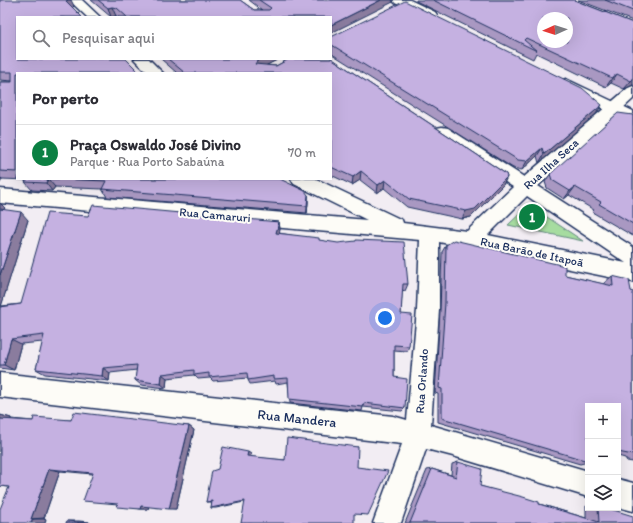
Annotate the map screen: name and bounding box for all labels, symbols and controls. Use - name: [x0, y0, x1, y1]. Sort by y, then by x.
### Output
- north arrow: [537, 12, 573, 48]
- search box: [16, 16, 332, 60]
- icon: search: [30, 27, 52, 49]
- text: Pesquisar aqui: [62, 29, 155, 47]
- text: Por perto: [32, 88, 99, 108]
- text: Praça Oswaldo José Divino: [70, 136, 241, 154]
- street label: Rua Ilha Seca: [521, 136, 582, 192]
- text: 1: [42, 145, 48, 160]
- text: 70 m: [288, 145, 316, 160]
- text: Parque · Rua Porto Sabaúna: [70, 154, 224, 169]
- pin: 1: [519, 202, 545, 232]
- street label: Rua Camaruri: [179, 205, 251, 225]
- street label: Rua Barão de Itapoã: [479, 234, 586, 270]
- your location: [375, 308, 395, 328]
- street label: Rua Orlando: [413, 348, 431, 414]
- map controls: [585, 403, 621, 511]
- button: +: [585, 403, 621, 439]
- street label: Rua Mandera: [257, 406, 337, 431]
- button: −: [585, 439, 621, 475]
- button: layers: [585, 475, 621, 511]

